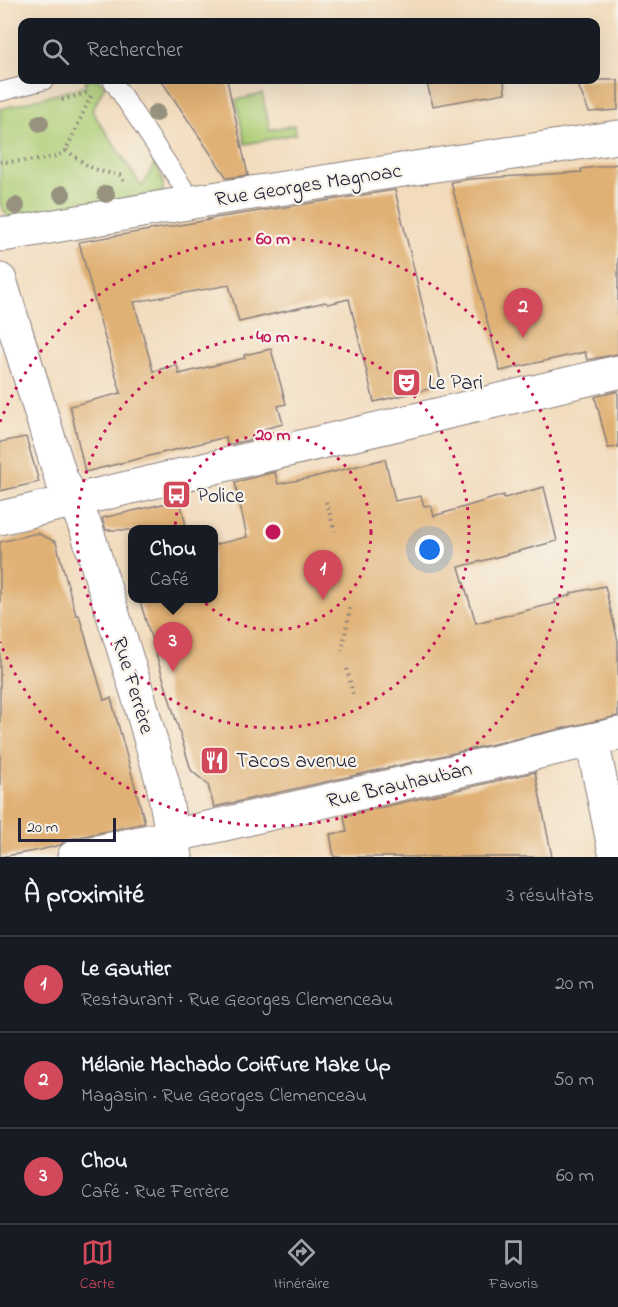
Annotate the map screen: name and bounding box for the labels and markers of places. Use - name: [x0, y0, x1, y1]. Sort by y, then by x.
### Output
- pin: 2: [504, 288, 542, 338]
- theatre icon: Le Pari: [391, 366, 423, 398]
- place label: Le Pari: [428, 369, 483, 399]
- bus stop icon: Police: [160, 479, 192, 511]
- place label: Police: [197, 482, 245, 512]
- centre of rings: [263, 522, 283, 542]
- pin: 1: [304, 550, 342, 600]
- pin: 3: [154, 622, 192, 672]
- restaurant icon: Tacos avenue: [199, 744, 231, 776]
- place label: Tacos avenue: [236, 747, 357, 777]

